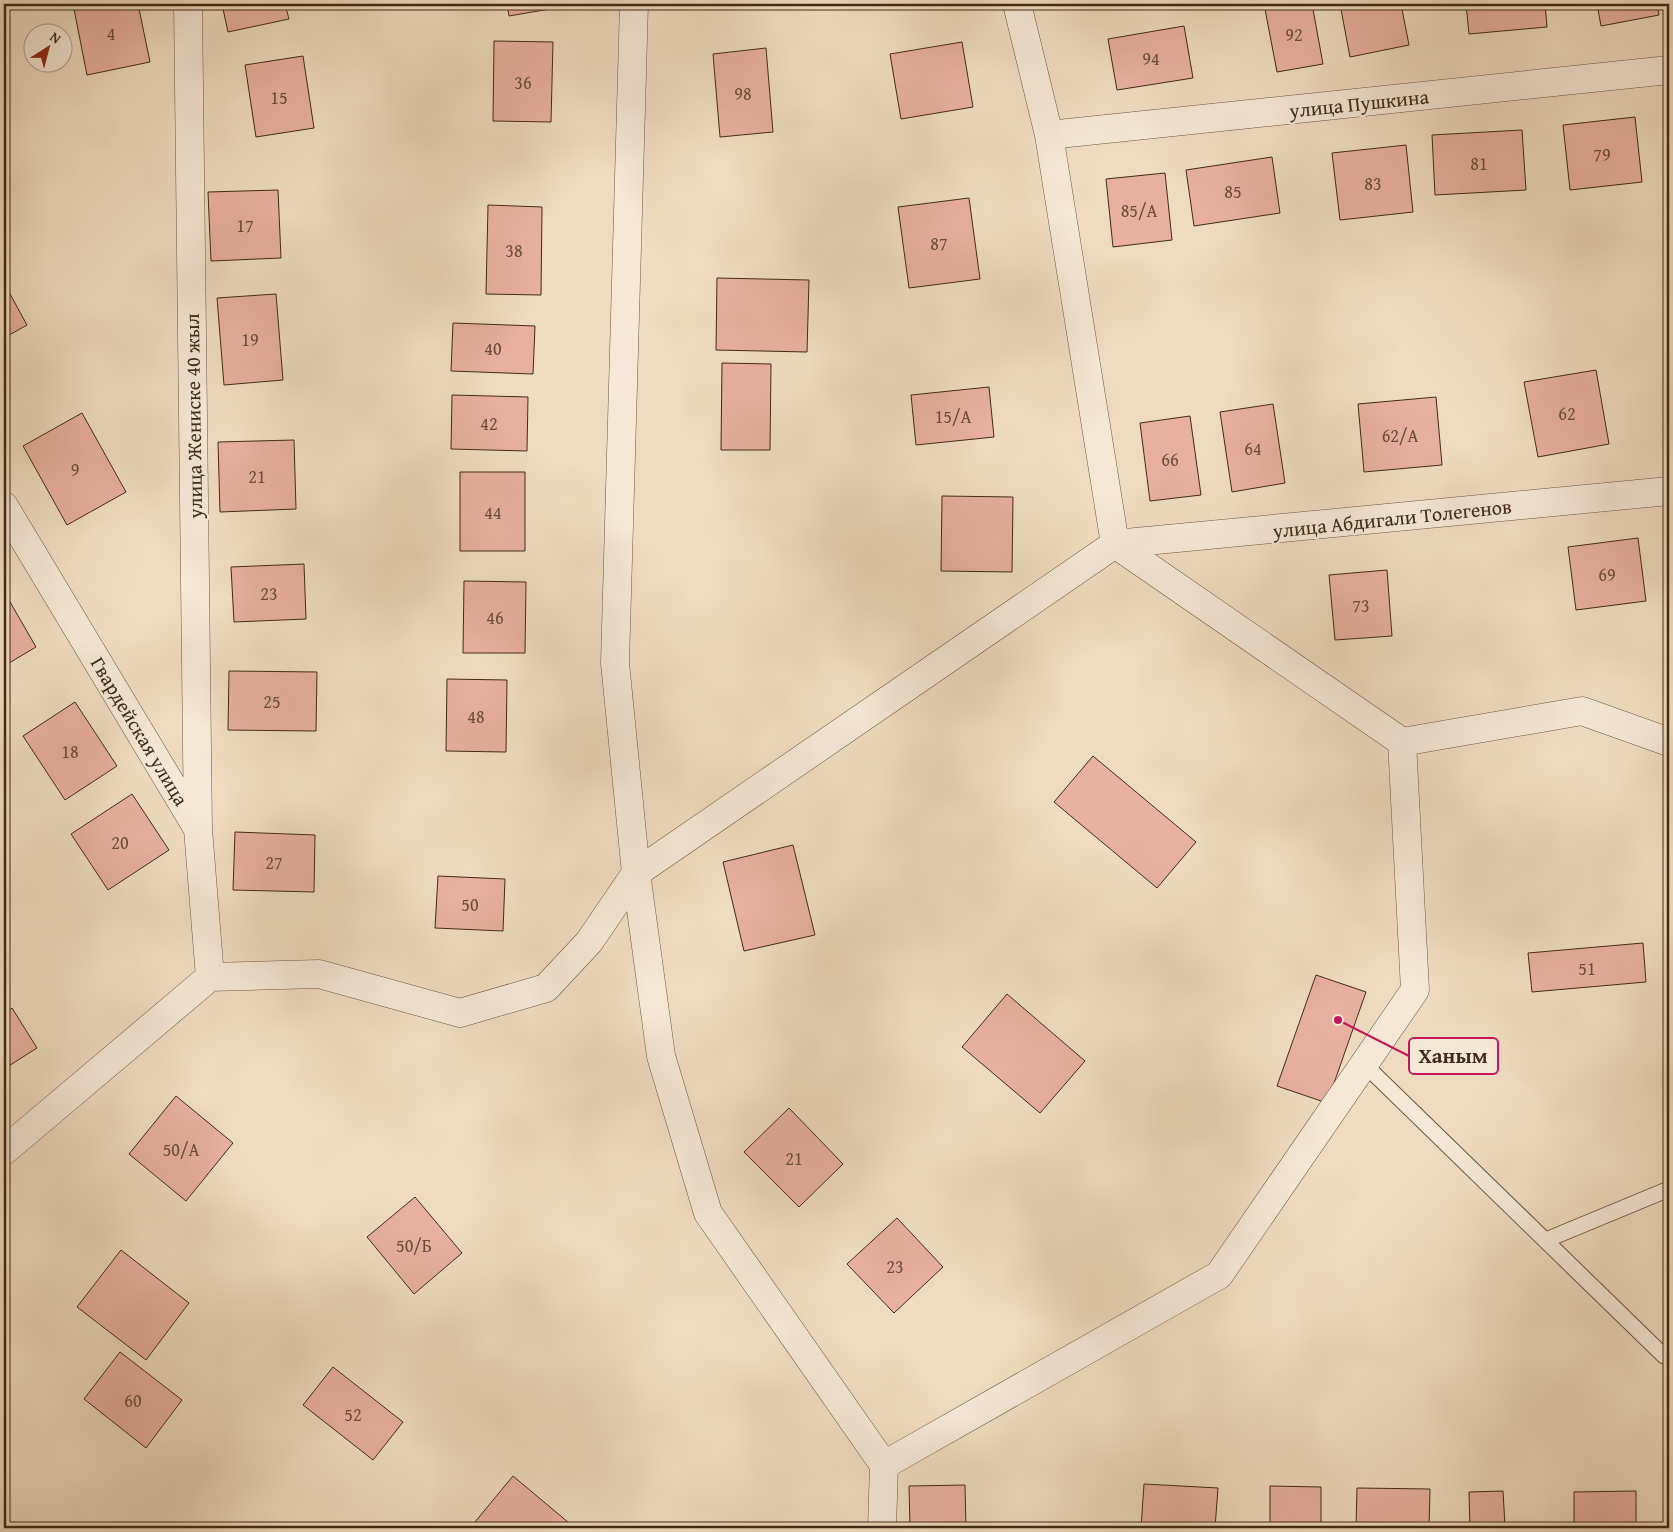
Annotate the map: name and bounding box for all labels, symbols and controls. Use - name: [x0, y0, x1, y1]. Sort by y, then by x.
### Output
- house number: 4: [107, 20, 115, 47]
- house number: 92: [1285, 21, 1303, 48]
- north arrow: [22, 22, 72, 72]
- text: N: [46, 27, 66, 49]
- house number: 94: [1142, 45, 1160, 72]
- house number: 36: [514, 69, 532, 96]
- house number: 98: [734, 80, 752, 107]
- street label: улица Пушкина: [1287, 81, 1431, 125]
- house number: 15: [270, 84, 288, 111]
- house number: 79: [1593, 141, 1611, 168]
- house number: 81: [1470, 150, 1488, 177]
- house number: 83: [1364, 170, 1382, 197]
- house number: 85: [1224, 178, 1242, 205]
- house number: 85/А: [1121, 197, 1157, 224]
- house number: 17: [236, 212, 254, 239]
- house number: 87: [930, 230, 948, 257]
- house number: 38: [505, 237, 523, 264]
- street label: улица Жениске 40 жыл: [177, 313, 209, 520]
- house number: 19: [241, 326, 259, 353]
- house number: 40: [484, 335, 502, 362]
- house number: 62: [1558, 400, 1576, 427]
- house number: 15/А: [935, 403, 971, 430]
- house number: 42: [480, 410, 498, 437]
- house number: 62/А: [1382, 422, 1418, 449]
- house number: 64: [1244, 435, 1262, 462]
- house number: 66: [1161, 446, 1179, 473]
- house number: 9: [71, 456, 79, 483]
- house number: 21: [248, 463, 266, 490]
- street label: улица Абдигали Толегенов: [1270, 491, 1513, 545]
- house number: 44: [484, 499, 502, 526]
- house number: 69: [1598, 561, 1616, 588]
- house number: 23: [260, 580, 278, 607]
- house number: 73: [1352, 592, 1370, 619]
- house number: 46: [486, 604, 504, 631]
- street label: Гвардейская улица: [84, 651, 196, 811]
- house number: 25: [263, 688, 281, 715]
- house number: 48: [467, 703, 485, 730]
- house number: 18: [61, 738, 79, 765]
- house number: 20: [111, 829, 129, 856]
- house number: 27: [265, 849, 283, 876]
- house number: 50: [461, 891, 479, 918]
- house number: 51: [1578, 955, 1596, 982]
- callout: Ханым: [1409, 1038, 1498, 1074]
- text: Ханым: [1418, 1040, 1488, 1071]
- house number: 50/А: [163, 1136, 199, 1163]
- house number: 21: [785, 1145, 803, 1172]
- house number: 50/Б: [396, 1232, 432, 1259]
- house number: 23: [886, 1253, 904, 1280]
- house number: 60: [124, 1387, 142, 1414]
- house number: 52: [344, 1401, 362, 1428]

